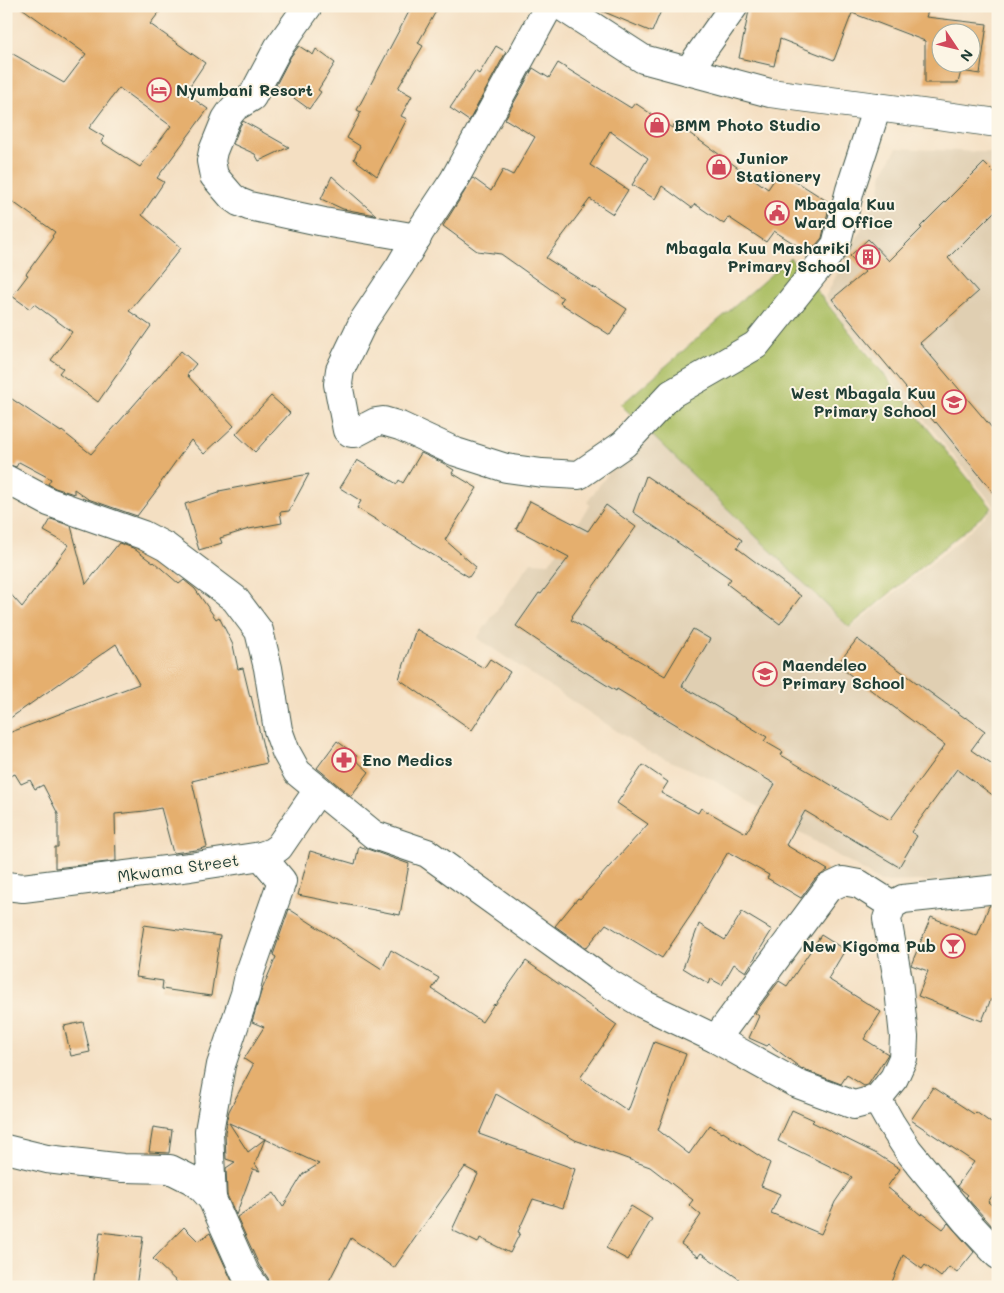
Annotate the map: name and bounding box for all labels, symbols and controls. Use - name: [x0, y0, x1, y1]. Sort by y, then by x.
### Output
- north arrow: [932, 22, 982, 72]
- text: N: [956, 46, 978, 66]
- hotel icon: Nyumbani Resort: [146, 77, 172, 103]
- place label: Nyumbani Resort: [176, 79, 313, 100]
- shop icon: BMM Photo Studio: [644, 112, 670, 138]
- place label: BMM Photo Studio: [674, 114, 821, 135]
- place label: Junior Stationery: [736, 147, 821, 186]
- shop icon: Junior Stationery: [706, 154, 732, 180]
- place label: Mbagala Kuu Ward Office: [794, 193, 895, 232]
- public building icon: Mbagala Kuu Ward Office: [764, 200, 790, 226]
- place label: Mbagala Kuu Mashariki Primary School: [665, 237, 850, 276]
- building icon: Mbagala Kuu Mashariki Primary School: [855, 244, 881, 270]
- place label: West Mbagala Kuu Primary School: [791, 382, 936, 421]
- school or university icon: West Mbagala Kuu Primary School: [941, 389, 967, 415]
- place label: Maendeleo Primary School: [782, 654, 905, 693]
- school or university icon: Maendeleo Primary School: [752, 661, 778, 687]
- pharmacy icon: Eno Medics: [331, 747, 357, 773]
- place label: Eno Medics: [362, 749, 453, 770]
- street label: Mkwama Street: [116, 849, 240, 886]
- bar icon: New Kigoma Pub: [940, 933, 966, 959]
- place label: New Kigoma Pub: [802, 935, 936, 956]

